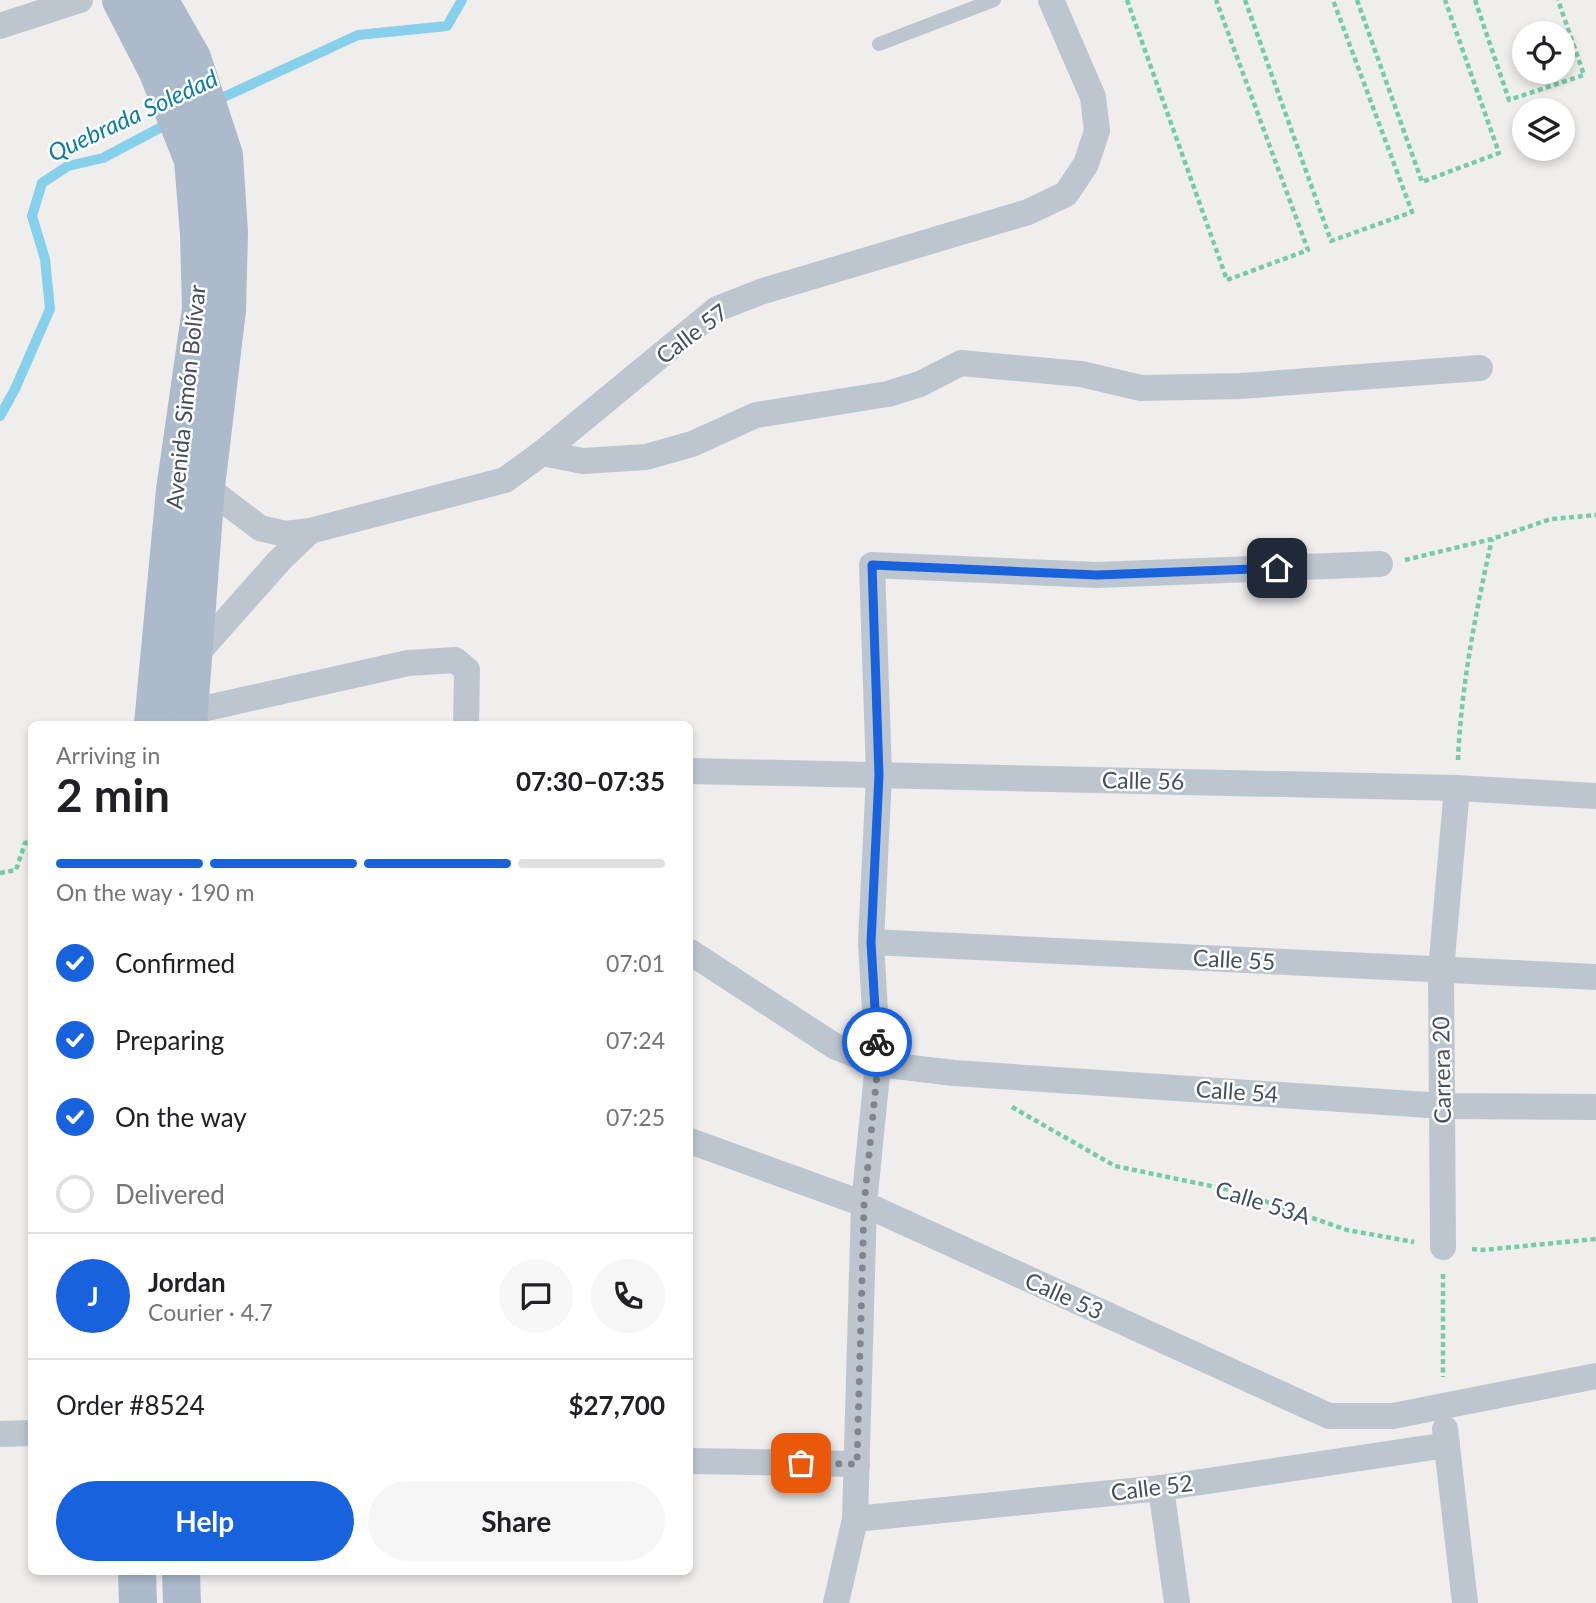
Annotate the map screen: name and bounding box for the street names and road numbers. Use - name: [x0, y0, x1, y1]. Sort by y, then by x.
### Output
- street label: Avenida Simón Bolívar: [159, 283, 211, 511]
- street label: Calle 57: [650, 297, 733, 369]
- street label: Calle 56: [1102, 765, 1184, 795]
- street label: Calle 55: [1192, 943, 1276, 975]
- street label: Carrera 20: [1426, 1016, 1456, 1124]
- street label: Calle 54: [1195, 1074, 1279, 1108]
- street label: Calle 53A: [1212, 1174, 1315, 1230]
- street label: Calle 53: [1021, 1266, 1108, 1325]
- street label: Calle 52: [1109, 1468, 1194, 1506]

